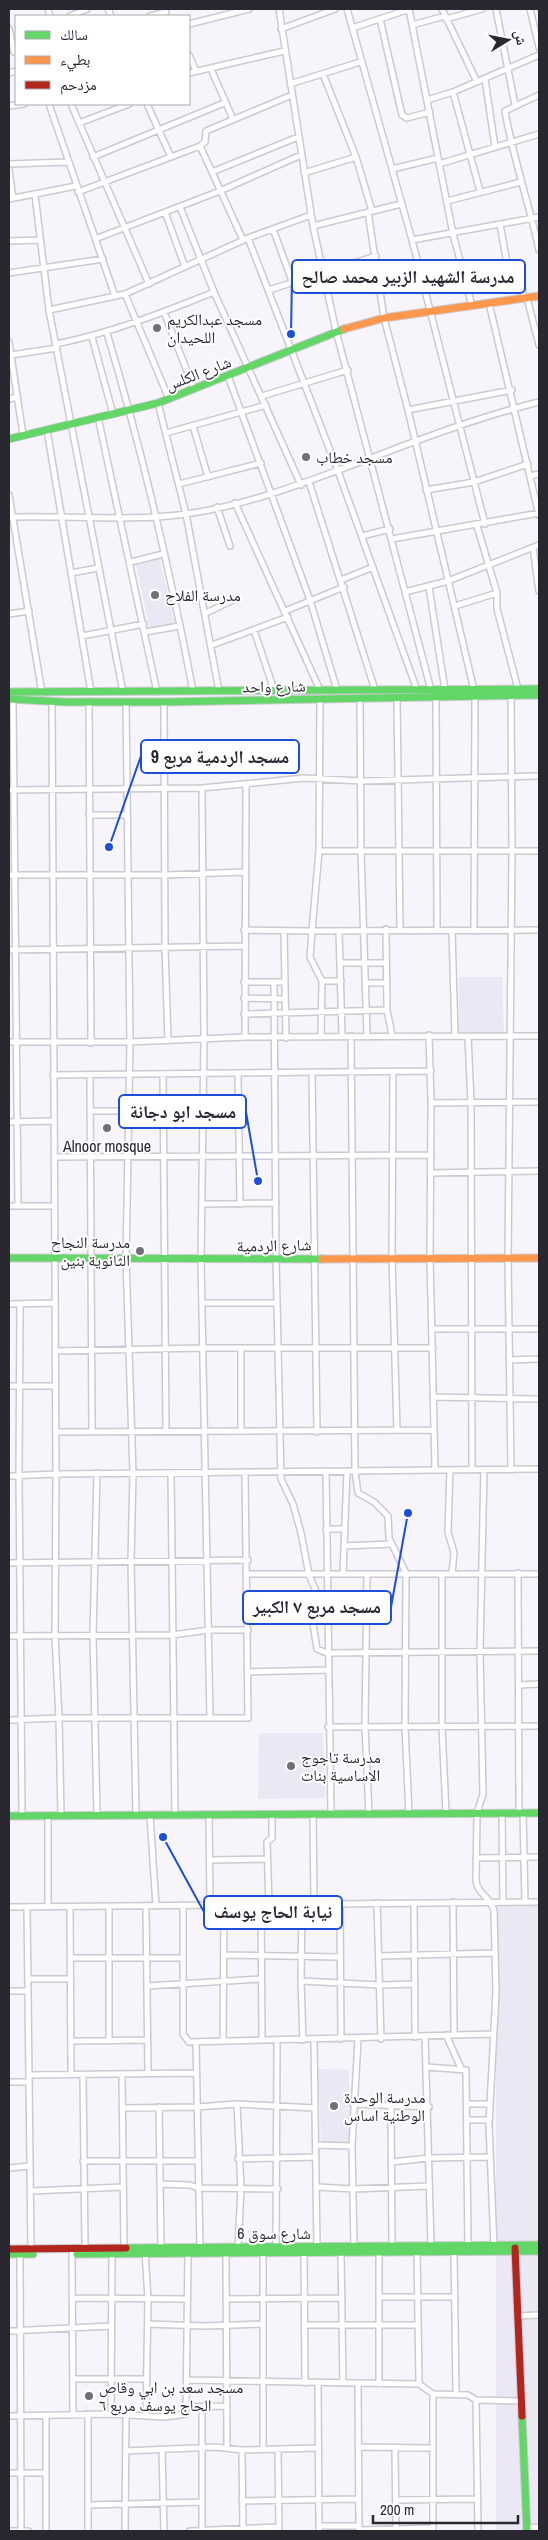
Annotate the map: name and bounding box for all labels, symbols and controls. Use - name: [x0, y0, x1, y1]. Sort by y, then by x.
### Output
- legend: [15, 15, 190, 105]
- north arrow: [483, 15, 533, 65]
- text: سالك: [60, 24, 88, 45]
- text: ش: [511, 29, 531, 47]
- text: بطيء: [60, 49, 90, 72]
- text: مزدحم: [60, 74, 97, 95]
- callout: مدرسة الشهيد الزبير محمد صالح: [292, 260, 525, 293]
- text: مدرسة الشهيد الزبير محمد صالح: [302, 264, 514, 289]
- place label: مسجد عبدالكريم اللحيدان: [167, 308, 262, 348]
- marker: مسجد عبدالكريم اللحيدان: [151, 322, 163, 334]
- street label: شارع الكلس: [162, 350, 234, 396]
- place label: مسجد خطاب: [316, 446, 392, 468]
- marker: مسجد خطاب: [300, 451, 312, 463]
- place label: مدرسة الفلاح: [165, 584, 241, 606]
- marker: مدرسة الفلاح: [149, 589, 161, 601]
- street label: شارع واحد: [242, 674, 306, 698]
- callout: مسجد الردمية مربع 9: [141, 740, 299, 773]
- text: مسجد الردمية مربع 9: [151, 744, 289, 769]
- callout: مسجد ابو دجانة: [119, 1095, 246, 1128]
- text: مسجد ابو دجانة: [130, 1099, 236, 1124]
- marker: Alnoor mosque: [101, 1122, 113, 1134]
- place label: Alnoor mosque: [62, 1135, 151, 1157]
- place label: مدرسة النجاح الثانوية بنين: [51, 1231, 130, 1271]
- street label: شارع الردمية: [236, 1233, 312, 1257]
- marker: مدرسة النجاح الثانوية بنين: [134, 1245, 146, 1257]
- callout: مسجد مربع ٧ الكبير: [243, 1591, 391, 1624]
- text: مسجد مربع ٧ الكبير: [252, 1594, 381, 1619]
- place label: مدرسة تاجوج الاساسية بنات: [301, 1746, 381, 1786]
- marker: مدرسة تاجوج الاساسية بنات: [285, 1760, 297, 1772]
- callout: نيابة الحاج يوسف: [204, 1896, 342, 1929]
- text: نيابة الحاج يوسف: [214, 1899, 332, 1924]
- place label: مدرسة الوحدة الوطنية اساس: [344, 2086, 425, 2126]
- marker: مدرسة الوحدة الوطنية اساس: [328, 2100, 340, 2112]
- street label: شارع سوق 6: [237, 2222, 311, 2244]
- place label: مسجد سعد بن ابي وقاص الحاج يوسف مربع ٦: [99, 2376, 243, 2416]
- marker: مسجد سعد بن ابي وقاص الحاج يوسف مربع ٦: [83, 2390, 95, 2402]
- scale bar: [373, 2492, 518, 2524]
- text: 200 m: [380, 2499, 414, 2520]

